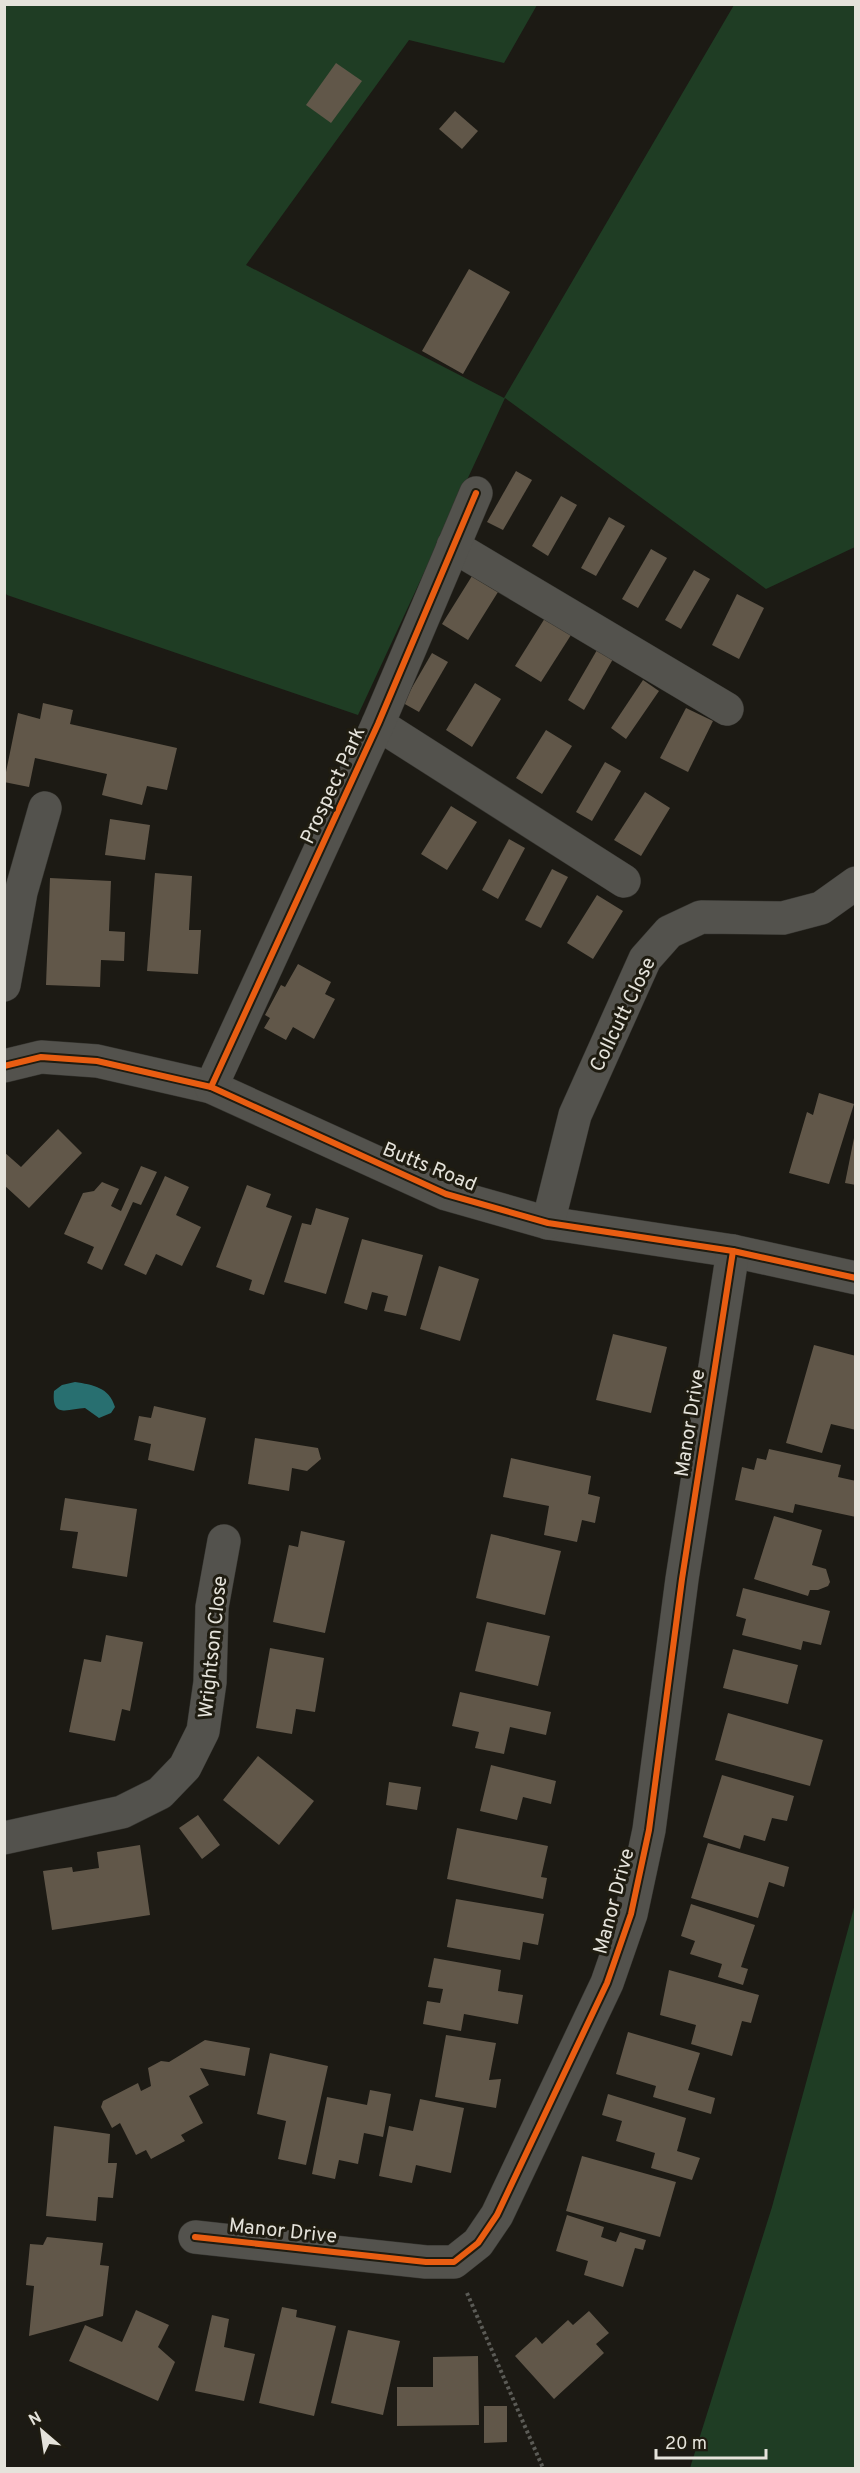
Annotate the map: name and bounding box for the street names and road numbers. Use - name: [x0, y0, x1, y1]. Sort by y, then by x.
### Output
- street label: Prospect Park: [295, 723, 372, 849]
- street label: Collcutt Close: [585, 953, 663, 1076]
- street label: Butts Road: [378, 1137, 480, 1199]
- street label: Manor Drive: [670, 1368, 712, 1479]
- street label: Wrightson Close: [194, 1575, 234, 1720]
- street label: Manor Drive: [588, 1846, 642, 1957]
- street label: Manor Drive: [227, 2213, 338, 2251]

